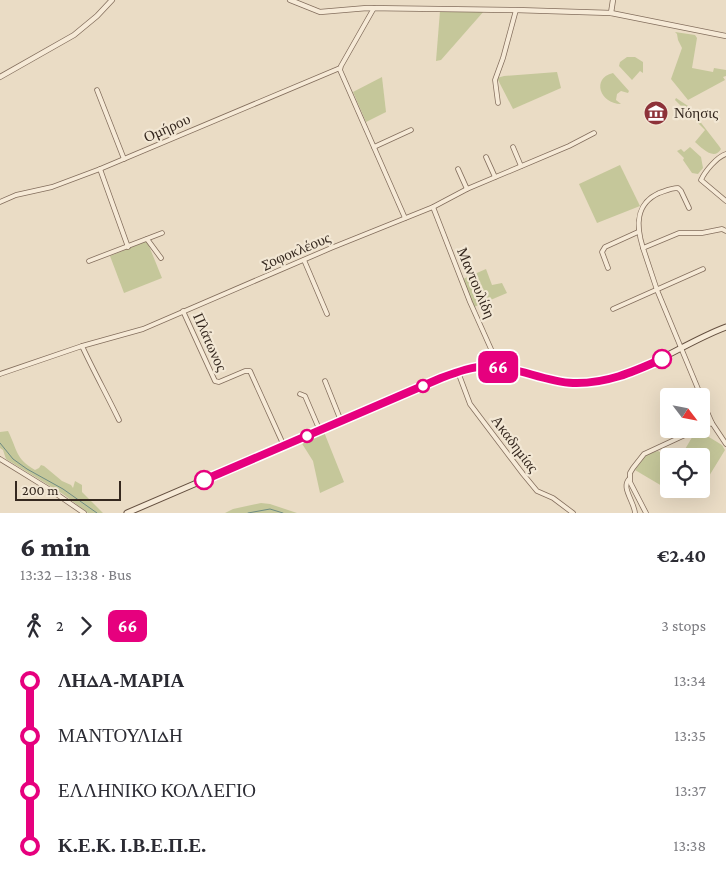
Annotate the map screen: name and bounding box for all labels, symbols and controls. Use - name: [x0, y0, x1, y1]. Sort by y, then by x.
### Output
- museum icon: Νόησις: [643, 100, 669, 126]
- place label: Νόησις: [674, 105, 718, 121]
- street label: Ομήρου: [141, 111, 193, 146]
- street label: Σοφοκλέους: [259, 229, 333, 273]
- street label: Μαντουλίδη: [454, 245, 498, 321]
- street label: Πλάτωνος: [190, 310, 230, 374]
- unlabelled marker: [652, 349, 672, 369]
- line badge: 66: [476, 351, 520, 383]
- text: 66: [488, 357, 508, 377]
- unlabelled marker: [416, 379, 430, 393]
- north arrow: [660, 388, 710, 438]
- map controls: [660, 388, 710, 498]
- street label: Ακαδημίας: [488, 412, 542, 476]
- unlabelled marker: [300, 429, 314, 443]
- button: locate: [660, 448, 710, 498]
- unlabelled marker: [194, 470, 214, 490]
- scale bar: [15, 478, 121, 501]
- text: 200 m: [22, 482, 58, 498]
- text: 6 min: [20, 531, 90, 562]
- text: €2.40: [657, 545, 706, 566]
- text: 13:32 – 13:38 · Bus: [20, 566, 132, 583]
- icon: walk: [20, 612, 48, 640]
- icon: forward: [72, 612, 100, 640]
- text: 66: [118, 616, 137, 636]
- text: 2: [56, 617, 64, 634]
- text: 3 stops: [661, 617, 706, 634]
- text: ΛΗΔΑ-ΜΑΡΙΑ: [58, 670, 184, 691]
- text: 13:34: [674, 672, 706, 689]
- text: ΜΑΝΤΟΥΛΙΔΗ: [58, 725, 183, 746]
- text: 13:35: [674, 727, 706, 744]
- text: ΕΛΛΗΝΙΚΟ ΚΟΛΛΕΓΙΟ: [58, 780, 256, 801]
- text: 13:37: [675, 782, 706, 799]
- text: Κ.Ε.Κ. Ι.Β.Ε.Π.Ε.: [58, 835, 206, 856]
- text: 13:38: [673, 837, 706, 854]

